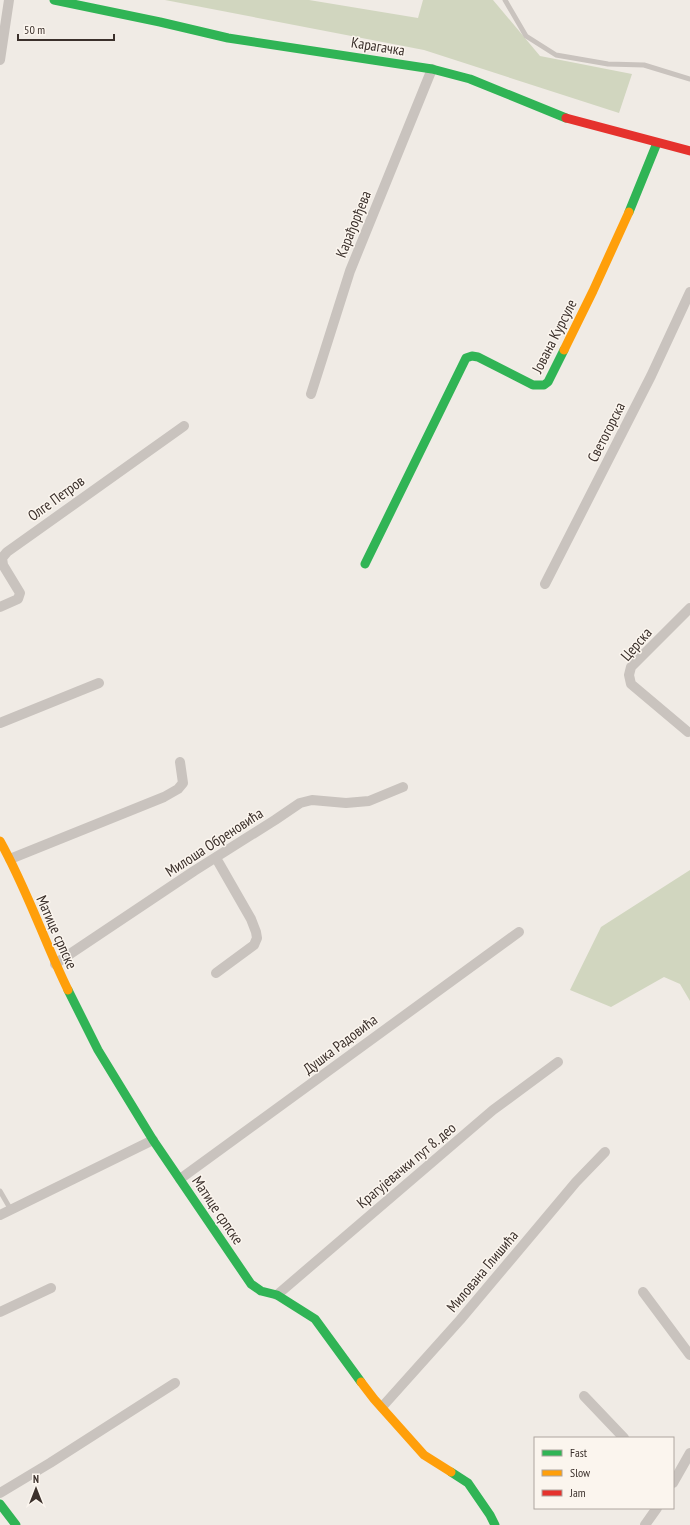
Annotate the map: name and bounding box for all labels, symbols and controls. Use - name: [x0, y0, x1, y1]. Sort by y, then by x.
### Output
- scale bar: [18, 16, 114, 42]
- text: 50 m: [24, 22, 45, 37]
- street label: Карагачка: [350, 32, 406, 60]
- street label: Карађорђева: [331, 188, 375, 260]
- street label: Јована Курсуле: [527, 296, 581, 377]
- street label: Светогорска: [583, 399, 629, 465]
- street label: Олге Петров: [24, 471, 88, 525]
- street label: Церска: [616, 623, 656, 665]
- street label: Милоша Обреновића: [162, 803, 266, 881]
- street label: Матице српске: [32, 892, 82, 972]
- street label: Душка Радовића: [299, 1010, 381, 1078]
- street label: Крагујевачки пут 8. део: [353, 1118, 459, 1212]
- street label: Матице српске: [188, 1172, 248, 1248]
- street label: Милована Глишића: [442, 1226, 522, 1316]
- legend: [534, 1437, 674, 1509]
- text: Fast: [570, 1445, 588, 1460]
- text: Slow: [570, 1465, 591, 1480]
- north arrow: [16, 1469, 56, 1509]
- text: N: [33, 1472, 39, 1486]
- text: Jam: [569, 1485, 586, 1500]

